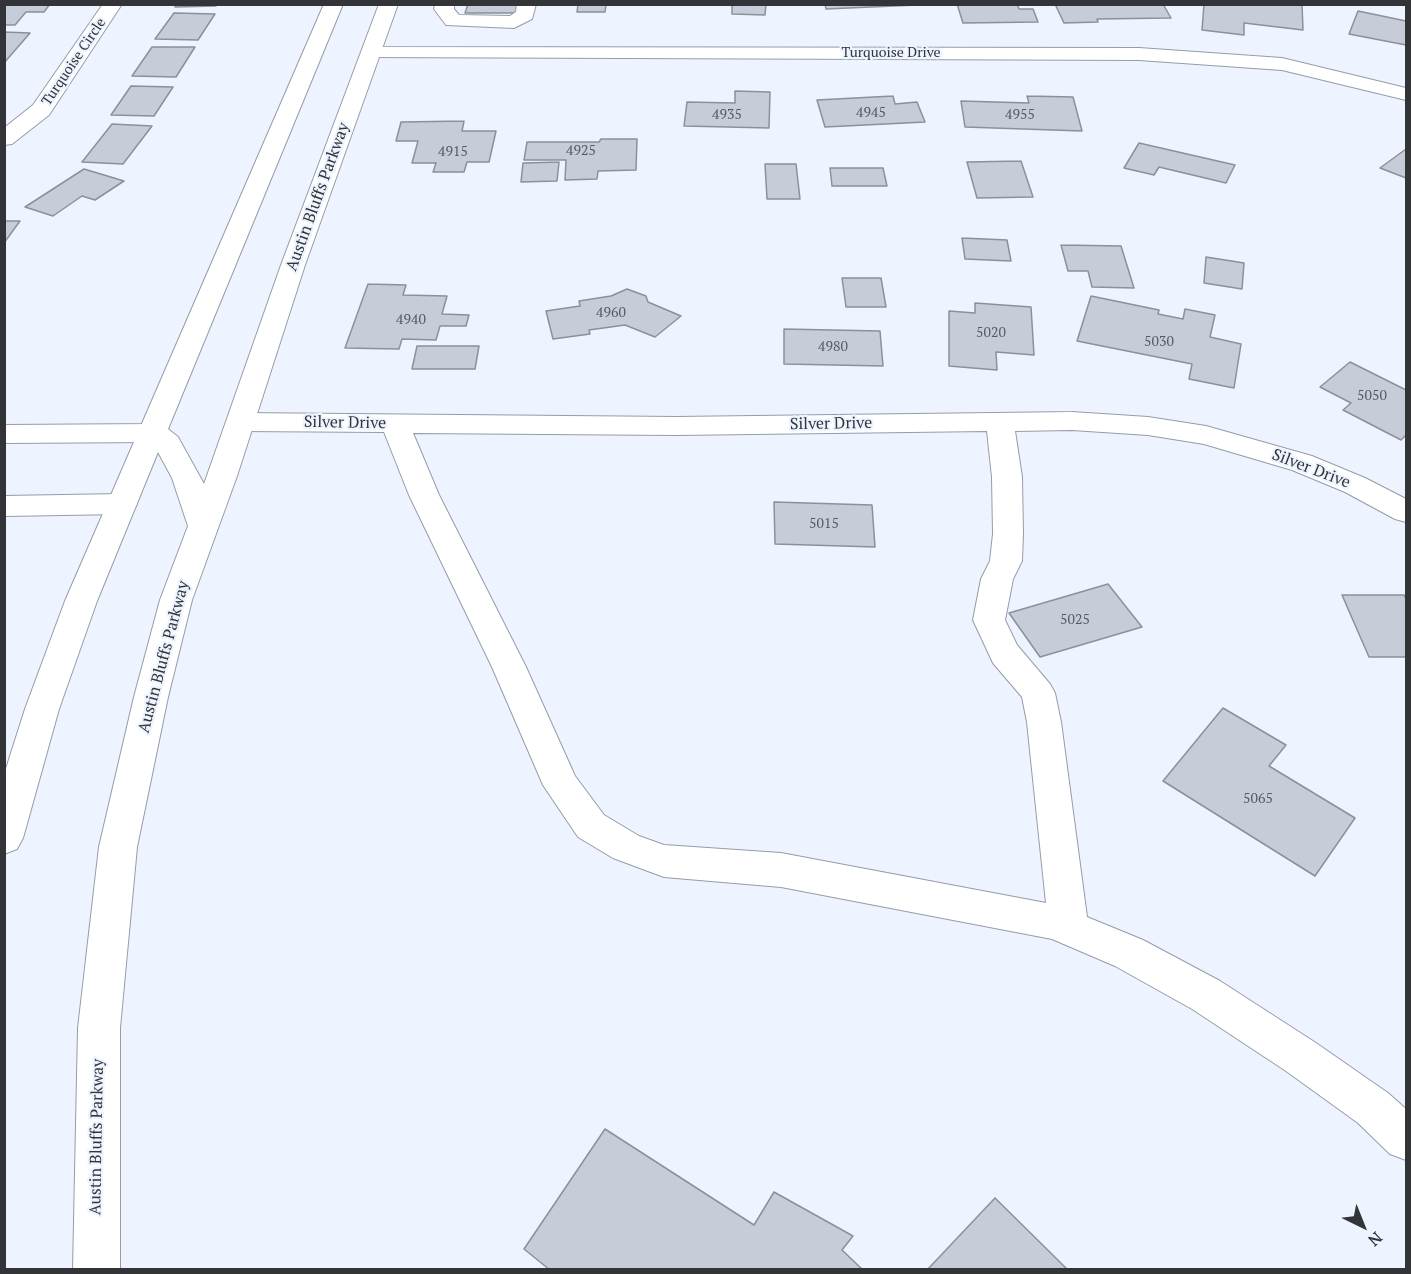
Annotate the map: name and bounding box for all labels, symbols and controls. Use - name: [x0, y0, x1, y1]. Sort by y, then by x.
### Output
- street label: Turquoise Circle: [38, 15, 110, 109]
- street label: Turquoise Drive: [841, 45, 941, 61]
- house number: 4945: [856, 105, 886, 121]
- house number: 4935: [712, 107, 742, 123]
- house number: 4955: [1005, 107, 1035, 123]
- street label: Austin Bluffs Parkway: [282, 120, 354, 274]
- house number: 4925: [566, 143, 596, 159]
- house number: 4915: [438, 144, 468, 160]
- house number: 4960: [596, 305, 626, 321]
- house number: 4940: [396, 312, 426, 328]
- house number: 5020: [976, 325, 1006, 341]
- house number: 5030: [1144, 334, 1174, 350]
- house number: 4980: [818, 339, 848, 355]
- house number: 5050: [1357, 388, 1387, 404]
- street label: Silver Drive: [304, 413, 386, 433]
- street label: Silver Drive: [790, 414, 872, 434]
- street label: Silver Drive: [1269, 445, 1353, 493]
- house number: 5015: [809, 516, 839, 532]
- street label: Austin Bluffs Parkway: [134, 579, 194, 735]
- house number: 5025: [1060, 612, 1090, 628]
- house number: 5065: [1243, 791, 1273, 807]
- street label: Austin Bluffs Parkway: [86, 1059, 108, 1215]
- north arrow: [1333, 1196, 1393, 1256]
- text: N: [1363, 1227, 1387, 1251]

